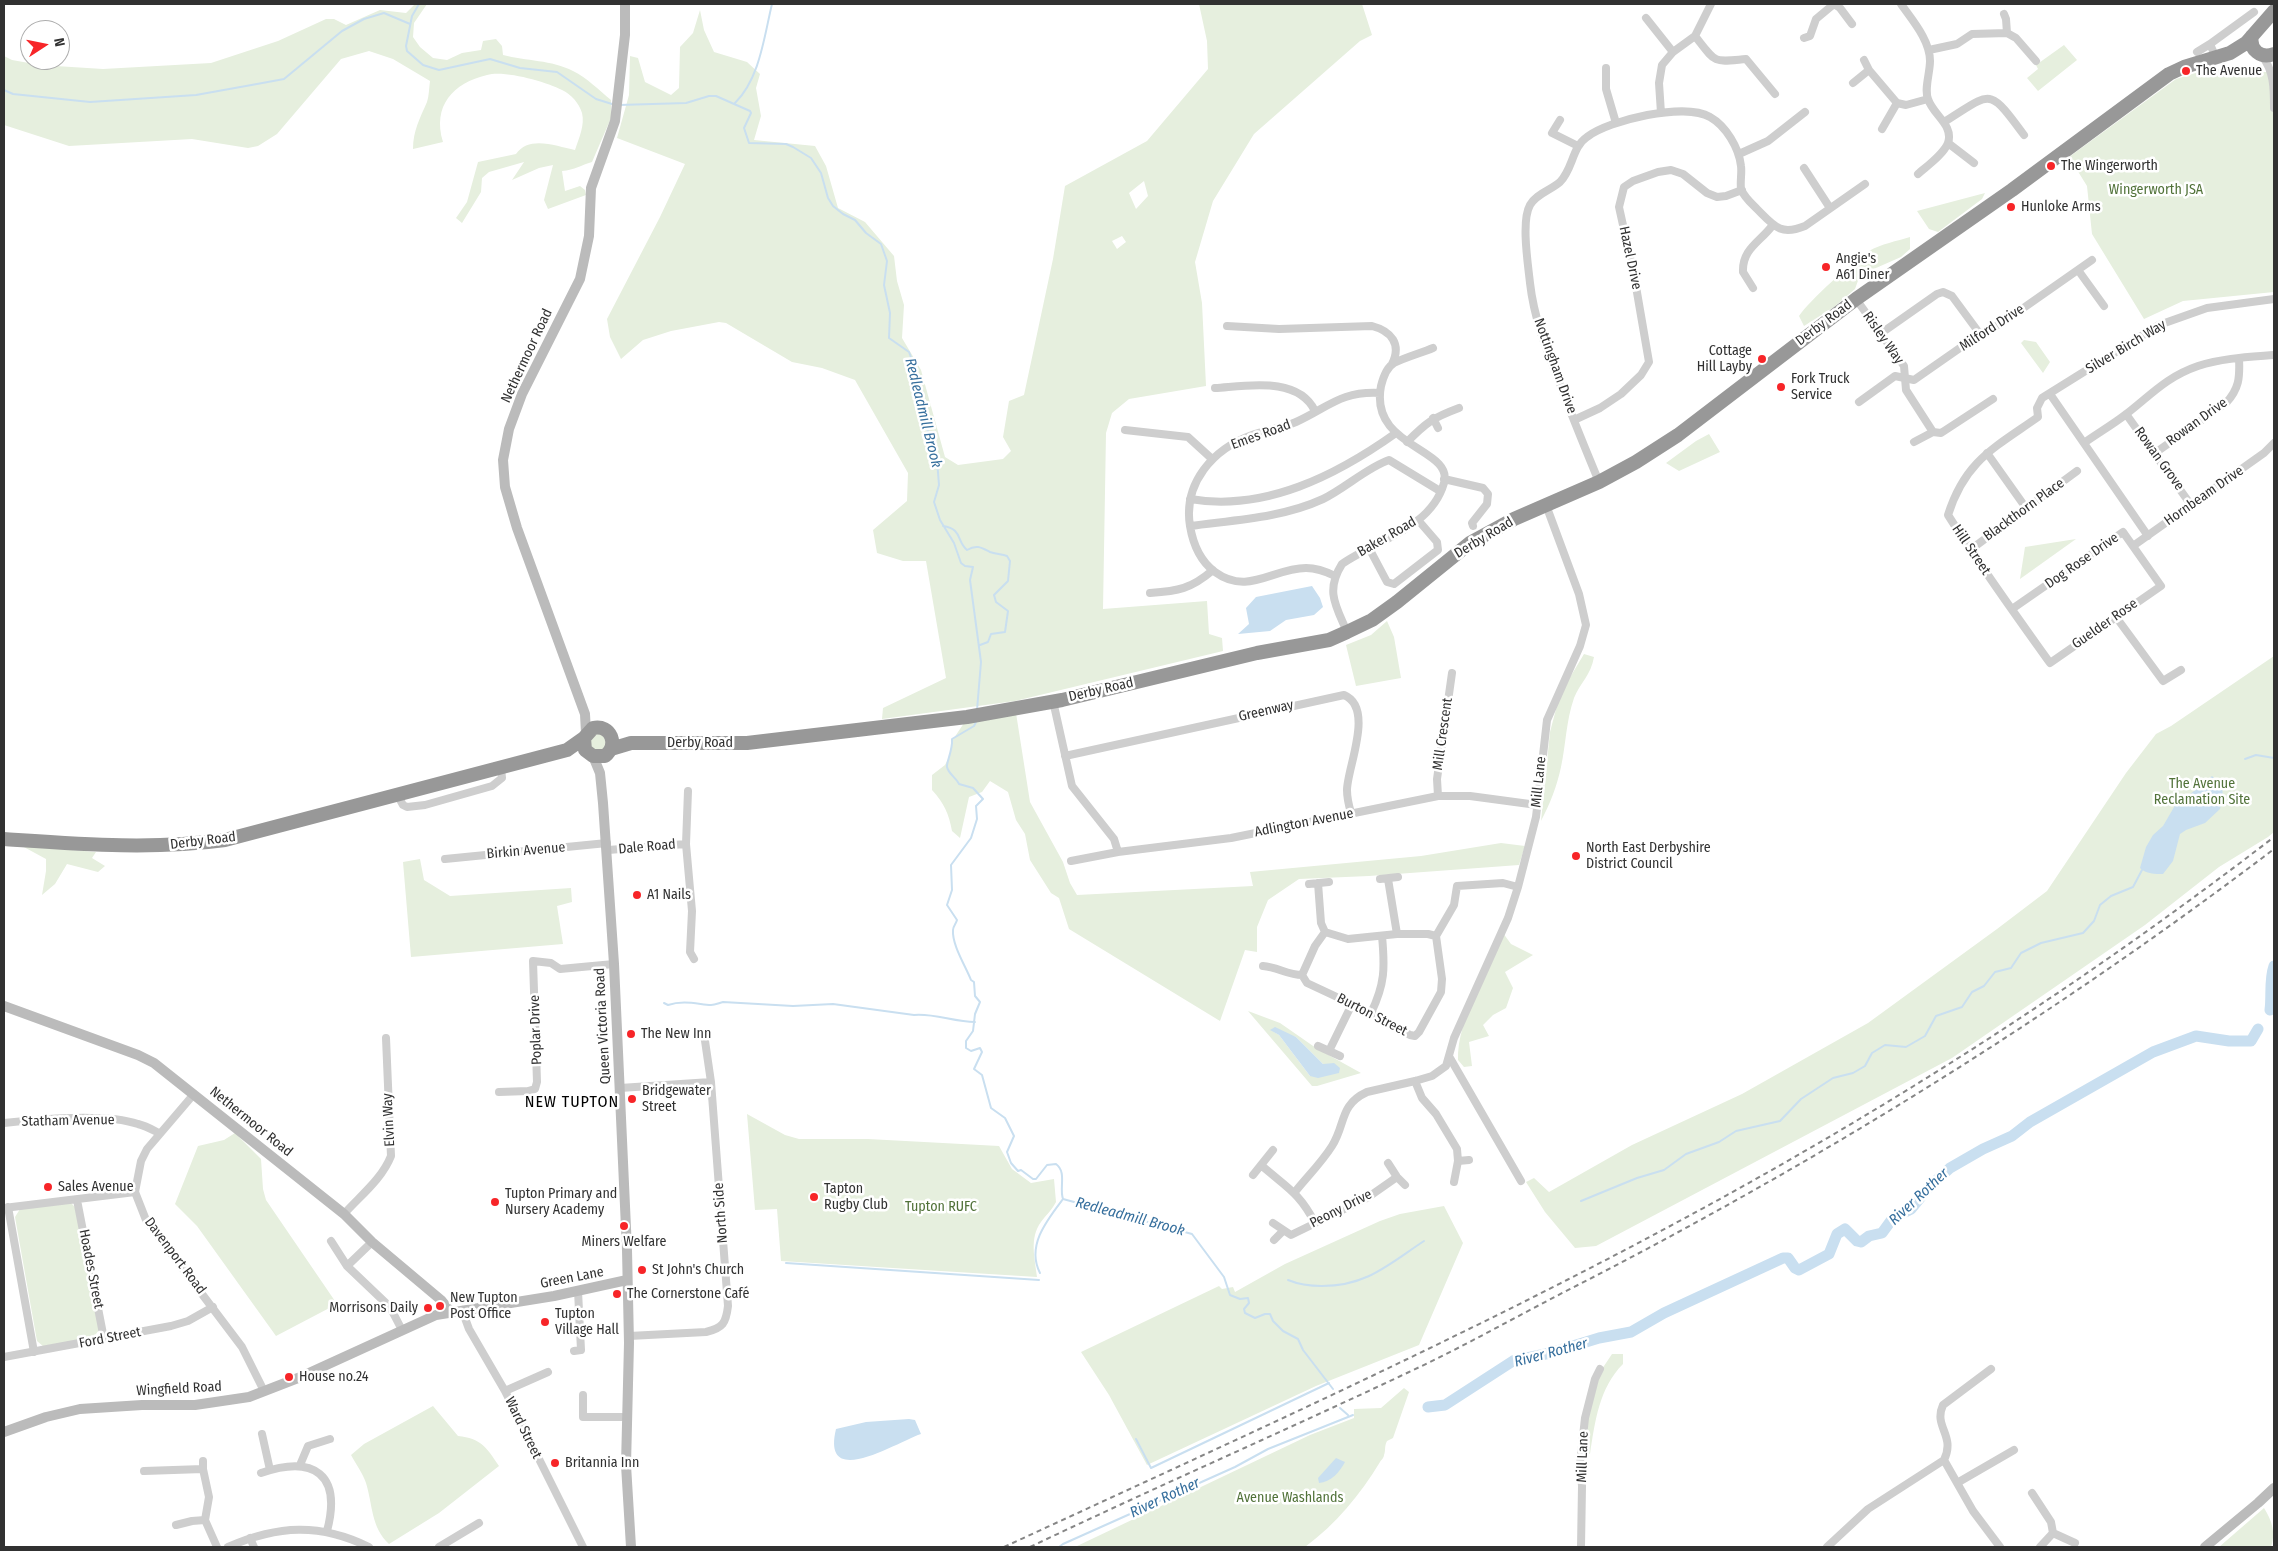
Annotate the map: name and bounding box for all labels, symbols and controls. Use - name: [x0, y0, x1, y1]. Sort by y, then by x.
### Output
- north arrow: [20, 20, 70, 70]
- text: N: [50, 36, 68, 48]
- place label: The Avenue: [2196, 63, 2262, 79]
- marker: The Avenue: [2180, 65, 2192, 77]
- place label: The Wingerworth: [2061, 158, 2158, 174]
- marker: The Wingerworth: [2045, 160, 2057, 172]
- park label: Wingerworth JSA: [2109, 182, 2203, 198]
- place label: Hunloke Arms: [2021, 199, 2101, 215]
- marker: Hunloke Arms: [2005, 201, 2017, 213]
- street label: Hazel Drive: [1615, 225, 1645, 291]
- place label: Angie's A61 Diner: [1836, 251, 1889, 284]
- marker: Angie's A61 Diner: [1820, 261, 1832, 273]
- street label: Derby Road: [1793, 296, 1855, 350]
- street label: Milford Drive: [1957, 301, 2027, 355]
- street label: Nethermoor Road: [498, 306, 556, 406]
- street label: Risley Way: [1859, 309, 1907, 367]
- street label: Nottingham Drive: [1530, 316, 1580, 416]
- street label: Silver Birch Way: [2083, 316, 2169, 378]
- place label: Cottage Hill Layby: [1697, 343, 1752, 376]
- marker: Cottage Hill Layby: [1756, 353, 1768, 365]
- water label: Redleadmill Brook: [901, 356, 945, 470]
- place label: Fork Truck Service: [1791, 371, 1849, 404]
- marker: Fork Truck Service: [1775, 381, 1787, 393]
- street label: Rowan Drive: [2163, 394, 2231, 450]
- street label: Emes Road: [1229, 416, 1293, 454]
- street label: Rowan Grove: [2130, 424, 2188, 494]
- street label: Hornbeam Drive: [2161, 462, 2247, 530]
- street label: Blackthorn Place: [1980, 475, 2068, 545]
- street label: Baker Road: [1355, 513, 1419, 561]
- street label: Derby Road: [1451, 514, 1517, 562]
- street label: Hill Street: [1948, 522, 1994, 578]
- street label: Dog Rose Drive: [2042, 529, 2122, 593]
- street label: Guelder Rose: [2069, 595, 2141, 653]
- street label: Derby Road: [1067, 674, 1135, 706]
- street label: Greenway: [1237, 697, 1295, 725]
- street label: Mill Crescent: [1430, 697, 1456, 771]
- street label: Derby Road: [667, 735, 733, 751]
- street label: Mill Lane: [1528, 756, 1550, 808]
- park label: The Avenue Reclamation Site: [2154, 776, 2250, 809]
- street label: Adlington Avenue: [1253, 805, 1355, 841]
- street label: Derby Road: [169, 829, 237, 853]
- street label: Dale Road: [618, 836, 676, 858]
- street label: Birkin Avenue: [486, 839, 566, 863]
- place label: North East Derbyshire District Council: [1586, 840, 1711, 872]
- marker: North East Derbyshire District Council: [1570, 850, 1582, 862]
- place label: A1 Nails: [647, 887, 691, 903]
- marker: A1 Nails: [631, 889, 643, 901]
- street label: Queen Victoria Road: [592, 967, 614, 1085]
- street label: Burton Street: [1334, 990, 1410, 1040]
- street label: Poplar Drive: [526, 995, 546, 1065]
- place label: The New Inn: [641, 1026, 711, 1042]
- marker: The New Inn: [625, 1028, 637, 1040]
- street label: Nethermoor Road: [206, 1083, 296, 1161]
- place label: Bridgewater Street: [642, 1083, 711, 1116]
- street label: Elvin Way: [379, 1093, 399, 1147]
- district label: NEW TUPTON: [524, 1093, 620, 1113]
- marker: Bridgewater Street: [626, 1093, 638, 1105]
- street label: Statham Avenue: [21, 1112, 115, 1130]
- water label: River Rother: [1885, 1165, 1953, 1229]
- place label: Sales Avenue: [58, 1179, 134, 1195]
- marker: Sales Avenue: [42, 1181, 54, 1193]
- place label: Tapton Rugby Club: [824, 1181, 888, 1214]
- street label: North Side: [710, 1182, 732, 1244]
- place label: Tupton Primary and Nursery Academy: [505, 1186, 617, 1218]
- street label: Peony Drive: [1307, 1186, 1375, 1232]
- marker: Tapton Rugby Club: [808, 1191, 820, 1203]
- water label: Redleadmill Brook: [1073, 1194, 1187, 1240]
- marker: Tupton Primary and Nursery Academy: [489, 1196, 501, 1208]
- park label: Tupton RUFC: [905, 1199, 977, 1215]
- street label: Davenport Road: [141, 1214, 209, 1298]
- marker: Miners Welfare: [618, 1220, 630, 1232]
- street label: Hoades Street: [75, 1228, 107, 1310]
- place label: Miners Welfare: [582, 1234, 666, 1250]
- place label: St John's Church: [652, 1262, 744, 1278]
- street label: Green Lane: [539, 1264, 605, 1292]
- marker: St John's Church: [636, 1264, 648, 1276]
- place label: The Cornerstone Café: [627, 1286, 749, 1302]
- marker: The Cornerstone Café: [611, 1288, 623, 1300]
- place label: New Tupton Post Office: [450, 1290, 518, 1322]
- place label: Morrisons Daily: [329, 1300, 418, 1316]
- marker: New Tupton Post Office: [434, 1300, 446, 1312]
- marker: Morrisons Daily: [422, 1302, 434, 1314]
- place label: Tupton Village Hall: [555, 1306, 619, 1338]
- marker: Tupton Village Hall: [539, 1316, 551, 1328]
- street label: Ford Street: [78, 1324, 142, 1352]
- water label: River Rother: [1512, 1335, 1590, 1371]
- place label: House no.24: [299, 1369, 369, 1385]
- marker: House no.24: [283, 1371, 295, 1383]
- street label: Wingfield Road: [136, 1378, 222, 1400]
- street label: Ward Street: [501, 1394, 545, 1462]
- street label: Mill Lane: [1574, 1431, 1592, 1483]
- place label: Britannia Inn: [565, 1455, 639, 1471]
- marker: Britannia Inn: [549, 1457, 561, 1469]
- water label: River Rother: [1127, 1474, 1203, 1522]
- park label: Avenue Washlands: [1237, 1490, 1343, 1506]

